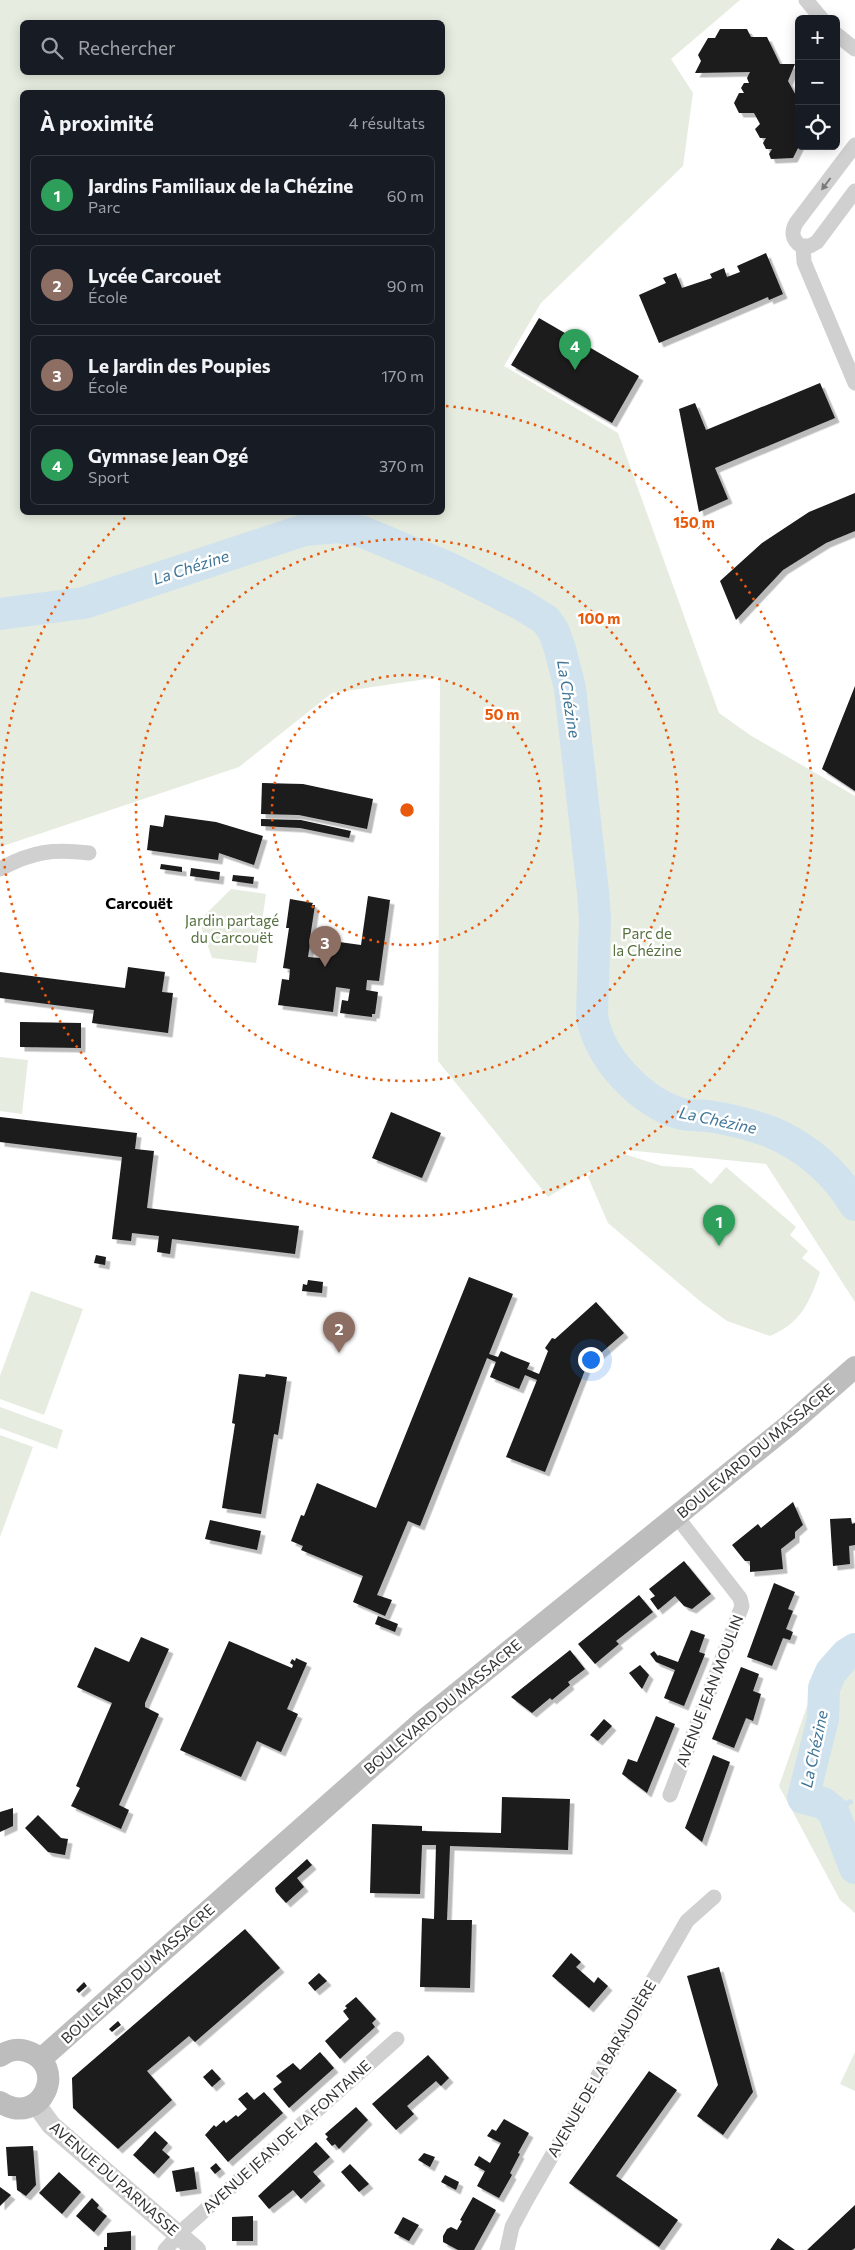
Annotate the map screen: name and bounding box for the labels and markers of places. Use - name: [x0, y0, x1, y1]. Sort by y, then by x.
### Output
- pin: 4: [559, 329, 591, 370]
- centre of rings: [398, 801, 416, 819]
- pin: 3: [309, 926, 341, 967]
- pin: 1: [703, 1205, 735, 1246]
- pin: 2: [323, 1312, 355, 1353]

